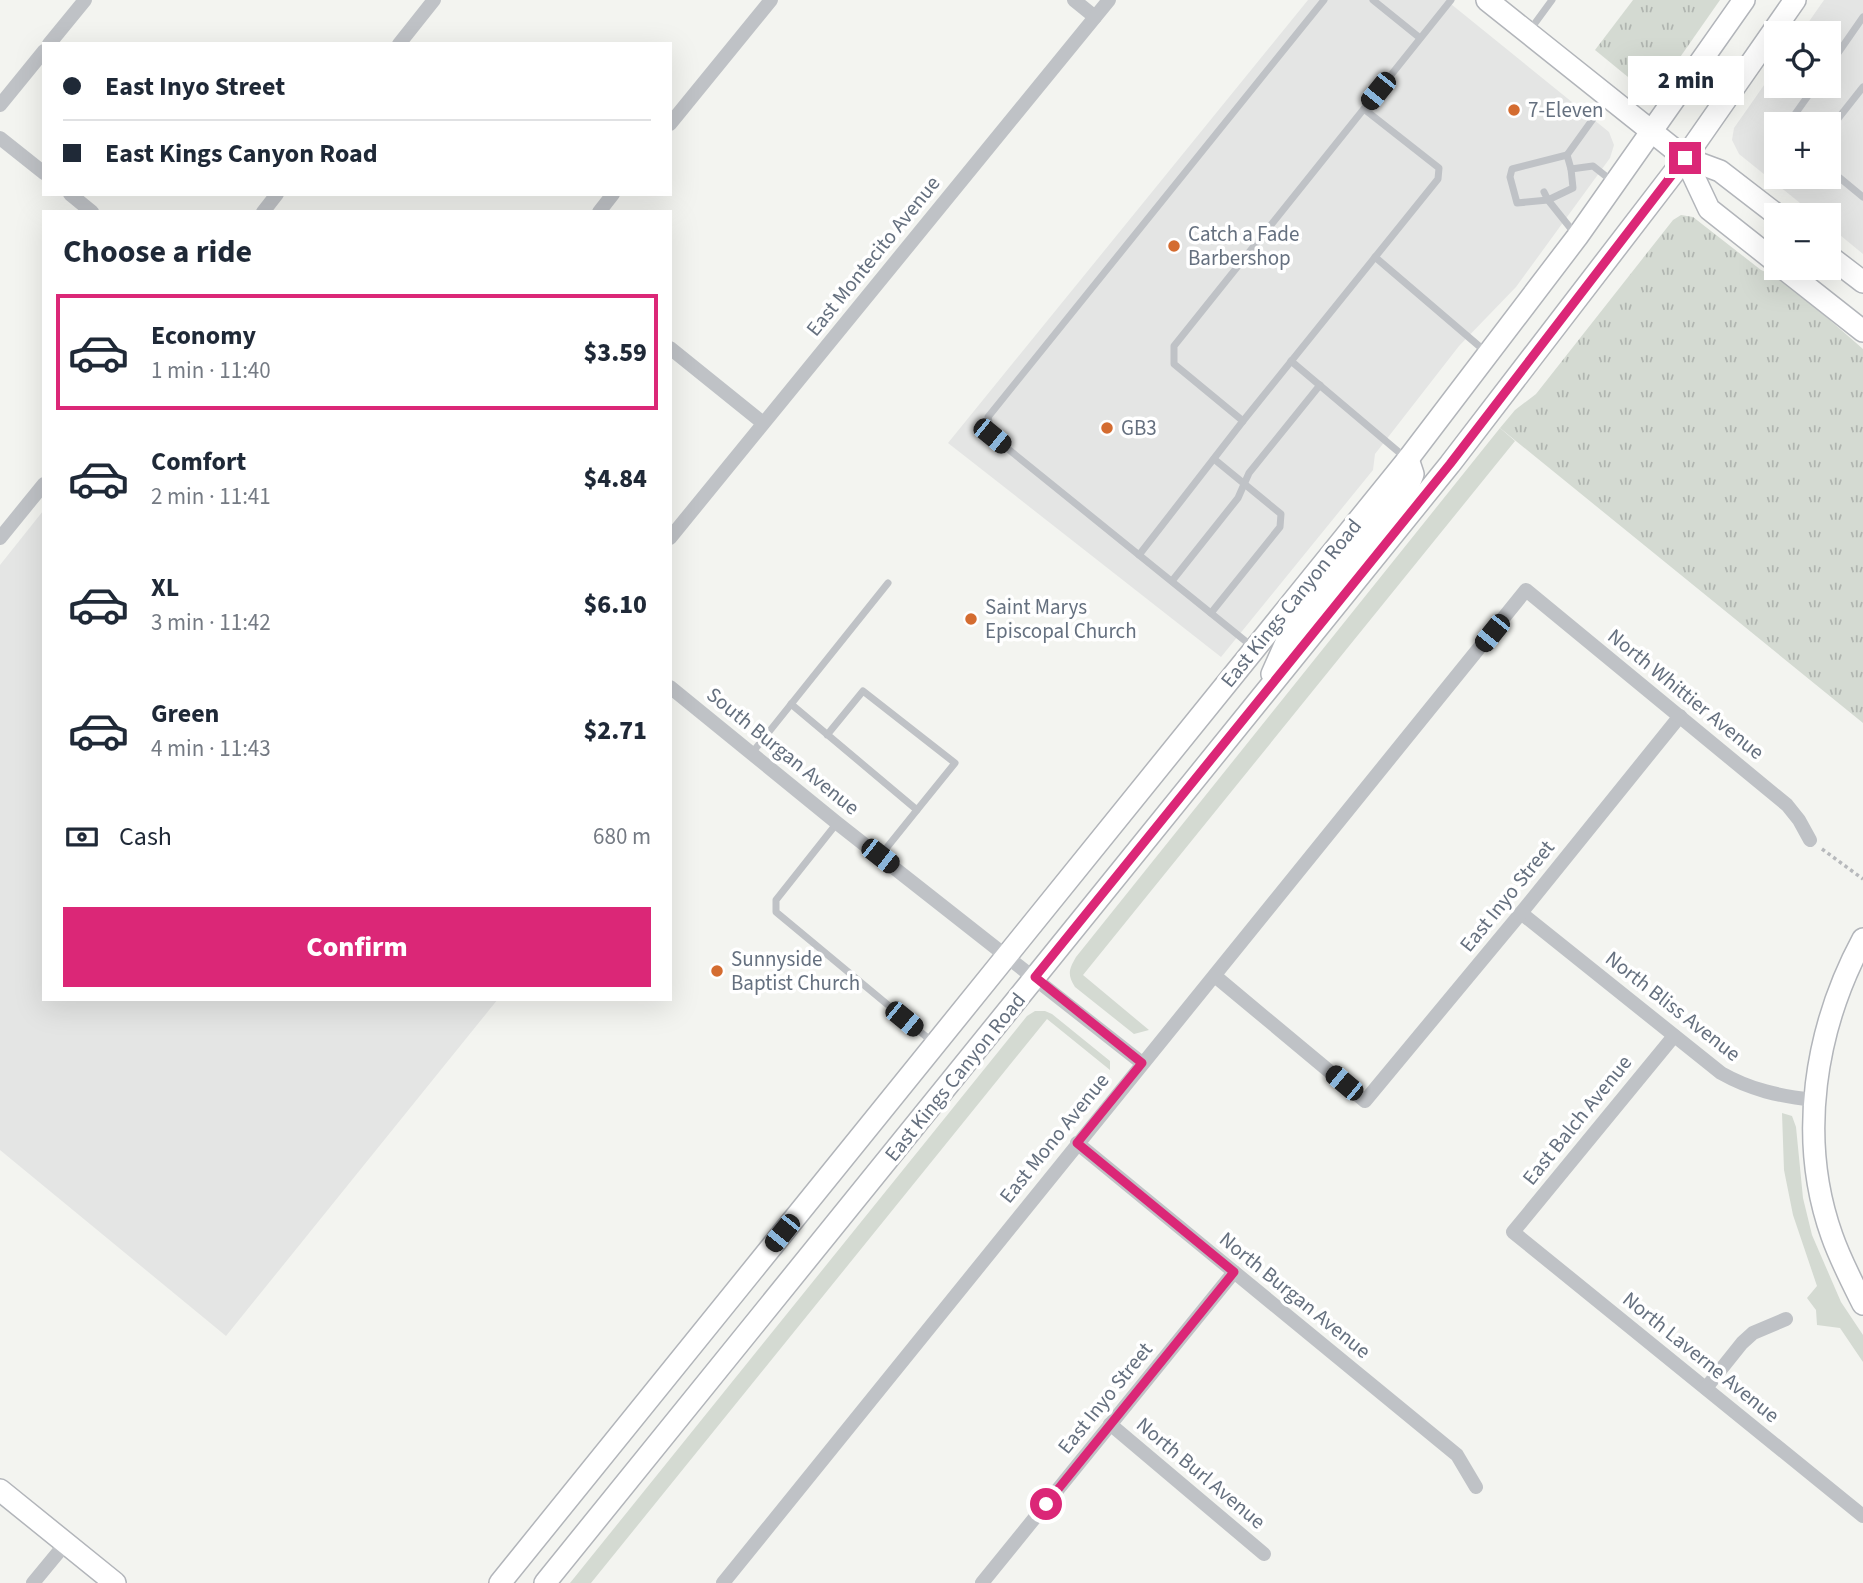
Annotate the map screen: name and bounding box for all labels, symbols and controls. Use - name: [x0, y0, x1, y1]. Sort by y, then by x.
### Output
- map controls: [1764, 21, 1841, 280]
- button: locate: [1764, 21, 1841, 98]
- callout: 2 min: [1627, 57, 1743, 106]
- text: 2 min: [1658, 64, 1714, 97]
- text: East Inyo Street: [105, 68, 285, 105]
- car: [1357, 68, 1400, 114]
- place label: 7-Eleven: [1528, 95, 1604, 125]
- marker: 7-Eleven: [1506, 102, 1522, 118]
- button: +: [1764, 112, 1841, 189]
- text: East Kings Canyon Road: [105, 135, 378, 172]
- route end: [1669, 142, 1701, 174]
- street label: East Montecito Avenue: [799, 169, 947, 343]
- button: −: [1764, 203, 1841, 280]
- place label: Catch a Fade Barbershop: [1188, 219, 1299, 273]
- text: Choose a ride: [63, 229, 252, 275]
- marker: Catch a Fade Barbershop: [1166, 238, 1182, 254]
- text: Economy: [151, 317, 256, 354]
- icon: car: [67, 321, 130, 384]
- text: $3.59: [583, 334, 647, 371]
- text: 1 min · 11:40: [151, 354, 271, 387]
- place label: GB3: [1121, 413, 1157, 443]
- car: [970, 415, 1015, 457]
- marker: GB3: [1099, 420, 1115, 436]
- text: Comfort: [151, 443, 246, 480]
- icon: car: [67, 447, 130, 510]
- text: $4.84: [583, 460, 647, 497]
- text: 2 min · 11:41: [151, 480, 271, 513]
- street label: East Kings Canyon Road: [1213, 512, 1369, 694]
- text: XL: [151, 569, 179, 606]
- icon: car: [67, 573, 130, 636]
- text: $6.10: [583, 586, 647, 623]
- place label: Saint Marys Episcopal Church: [985, 592, 1137, 646]
- text: 3 min · 11:42: [151, 606, 271, 639]
- car: [1471, 610, 1514, 656]
- marker: Saint Marys Episcopal Church: [963, 611, 979, 627]
- street label: North Whittier Avenue: [1601, 621, 1771, 767]
- street label: South Burgan Avenue: [700, 680, 866, 822]
- text: Green: [151, 695, 219, 732]
- icon: car: [67, 699, 130, 762]
- text: $2.71: [583, 712, 647, 749]
- text: 4 min · 11:43: [151, 732, 271, 765]
- icon: cash: [63, 818, 101, 856]
- text: Cash: [119, 818, 172, 855]
- text: 680 m: [593, 820, 651, 853]
- street label: East Inyo Street: [1452, 834, 1562, 958]
- car: [857, 835, 904, 877]
- button: Confirm: [63, 907, 651, 987]
- place label: Sunnyside Baptist Church: [731, 944, 860, 998]
- street label: North Bliss Avenue: [1599, 944, 1747, 1068]
- marker: Sunnyside Baptist Church: [709, 963, 725, 979]
- street label: East Kings Canyon Road: [877, 986, 1033, 1168]
- car: [882, 998, 927, 1040]
- street label: East Balch Avenue: [1515, 1049, 1639, 1191]
- car: [1322, 1061, 1367, 1105]
- street label: East Mono Avenue: [992, 1066, 1116, 1210]
- car: [761, 1210, 804, 1256]
- street label: North Burgan Avenue: [1213, 1224, 1377, 1366]
- street label: North Laverne Avenue: [1616, 1284, 1786, 1430]
- street label: East Inyo Street: [1050, 1336, 1160, 1460]
- street label: North Burl Avenue: [1130, 1410, 1272, 1536]
- route start: [1030, 1488, 1062, 1520]

